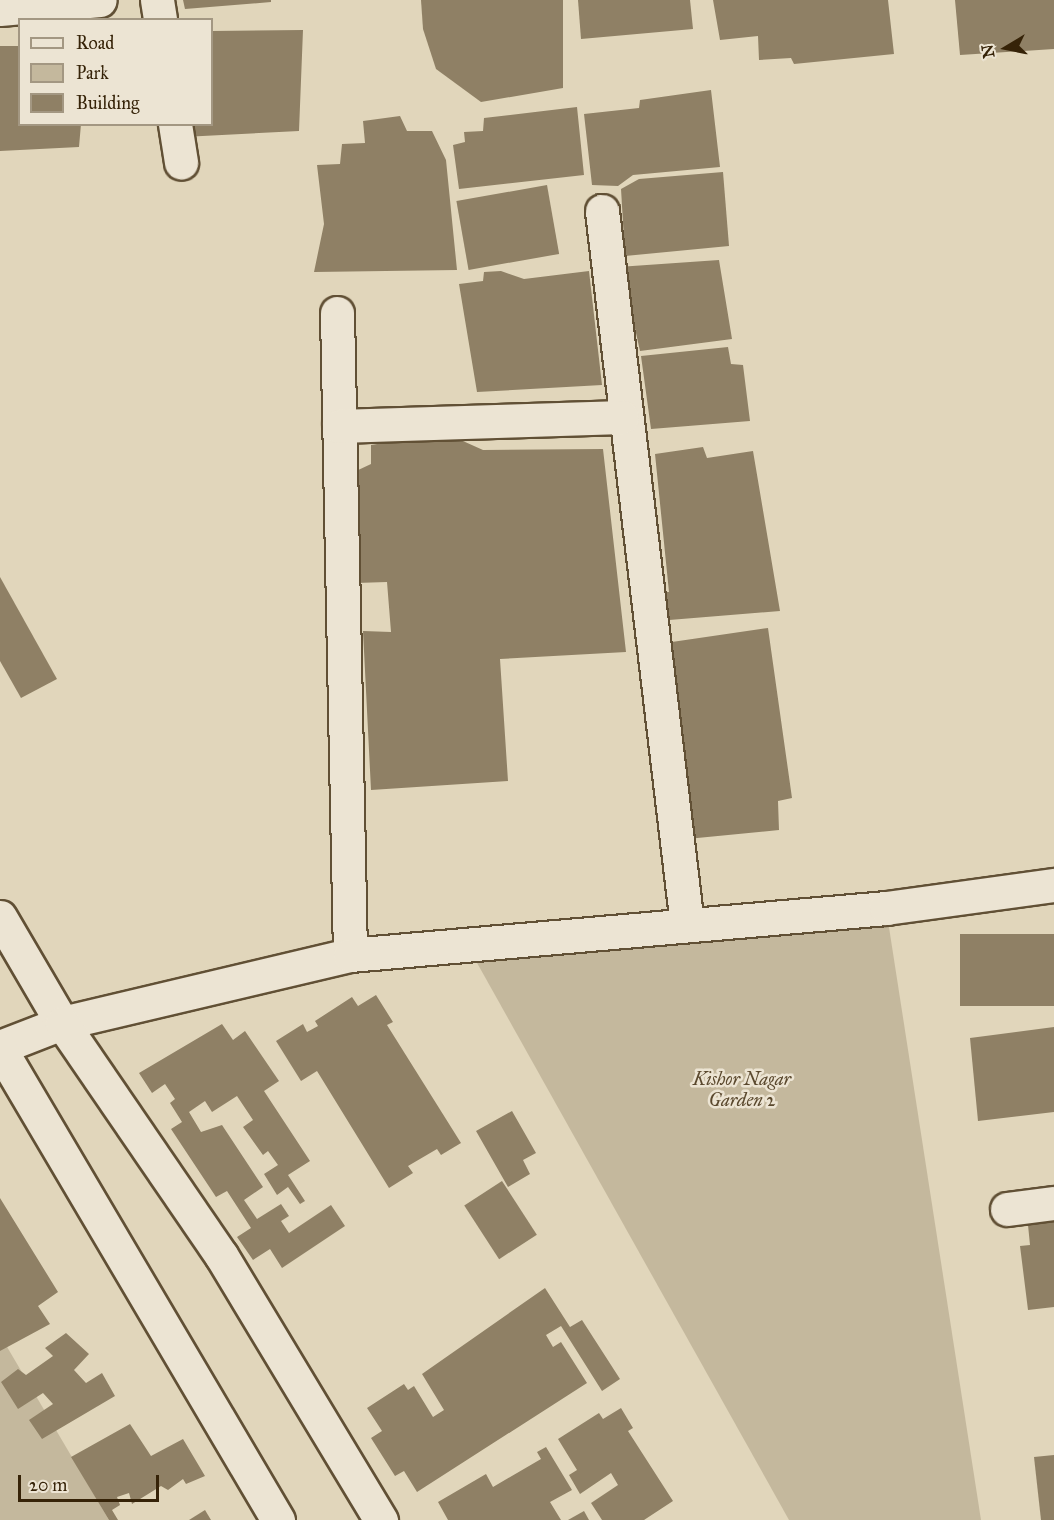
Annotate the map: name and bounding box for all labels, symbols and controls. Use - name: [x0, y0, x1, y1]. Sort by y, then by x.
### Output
- legend: [18, 18, 213, 126]
- north arrow: [976, 18, 1036, 78]
- text: Road: [76, 32, 114, 54]
- text: N: [977, 43, 998, 60]
- text: Park: [76, 62, 109, 84]
- text: Building: [76, 92, 139, 114]
- park label: Kishor Nagar Garden 2: [693, 1069, 791, 1112]
- scale bar: [21, 1463, 162, 1501]
- text: 20 m: [29, 1474, 67, 1496]

